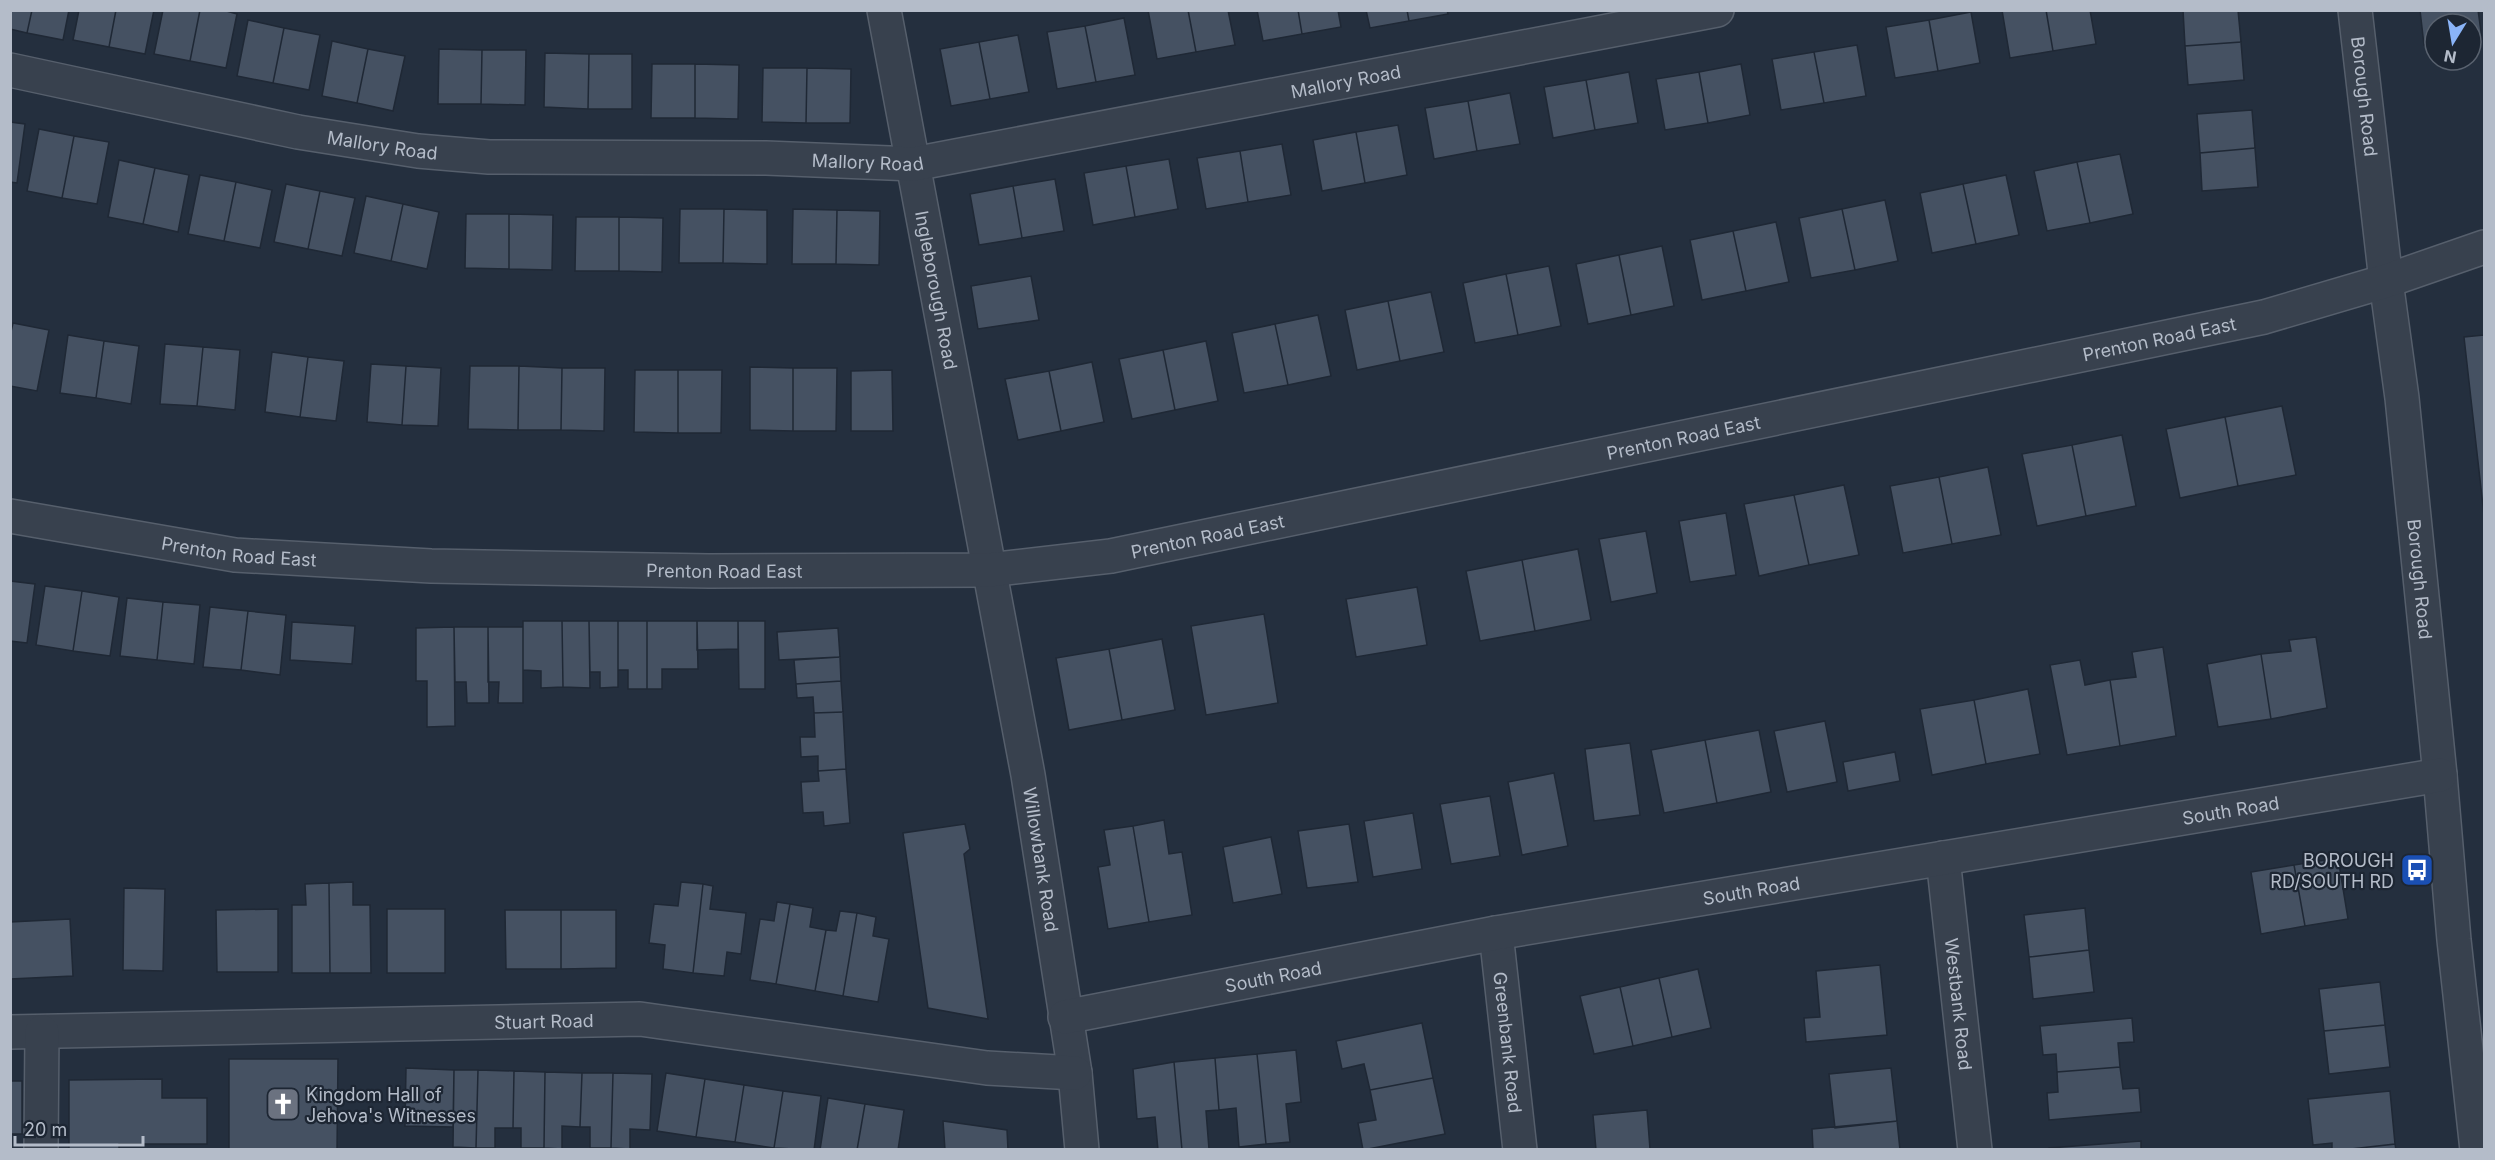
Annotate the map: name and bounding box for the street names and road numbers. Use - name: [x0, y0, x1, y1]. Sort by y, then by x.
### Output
- street label: Borough Road: [2348, 35, 2382, 158]
- street label: Mallory Road: [1289, 60, 1402, 102]
- street label: Mallory Road: [326, 126, 439, 163]
- street label: Mallory Road: [811, 149, 925, 175]
- street label: Ingleborough Road: [911, 209, 962, 371]
- street label: Prenton Road East: [2081, 313, 2238, 365]
- street label: Prenton Road East: [1605, 411, 1762, 463]
- street label: Prenton Road East: [1129, 510, 1286, 562]
- street label: Borough Road: [2404, 518, 2437, 640]
- street label: Prenton Road East: [160, 532, 317, 570]
- street label: Prenton Road East: [646, 559, 803, 582]
- street label: Willowbank Road: [1020, 786, 1063, 933]
- street label: South Road: [2181, 792, 2281, 828]
- street label: South Road: [1701, 872, 1801, 909]
- street label: Westbank Road: [1941, 937, 1977, 1071]
- street label: South Road: [1223, 957, 1323, 996]
- street label: Greenbank Road: [1490, 971, 1526, 1114]
- street label: Stuart Road: [494, 1009, 594, 1033]

